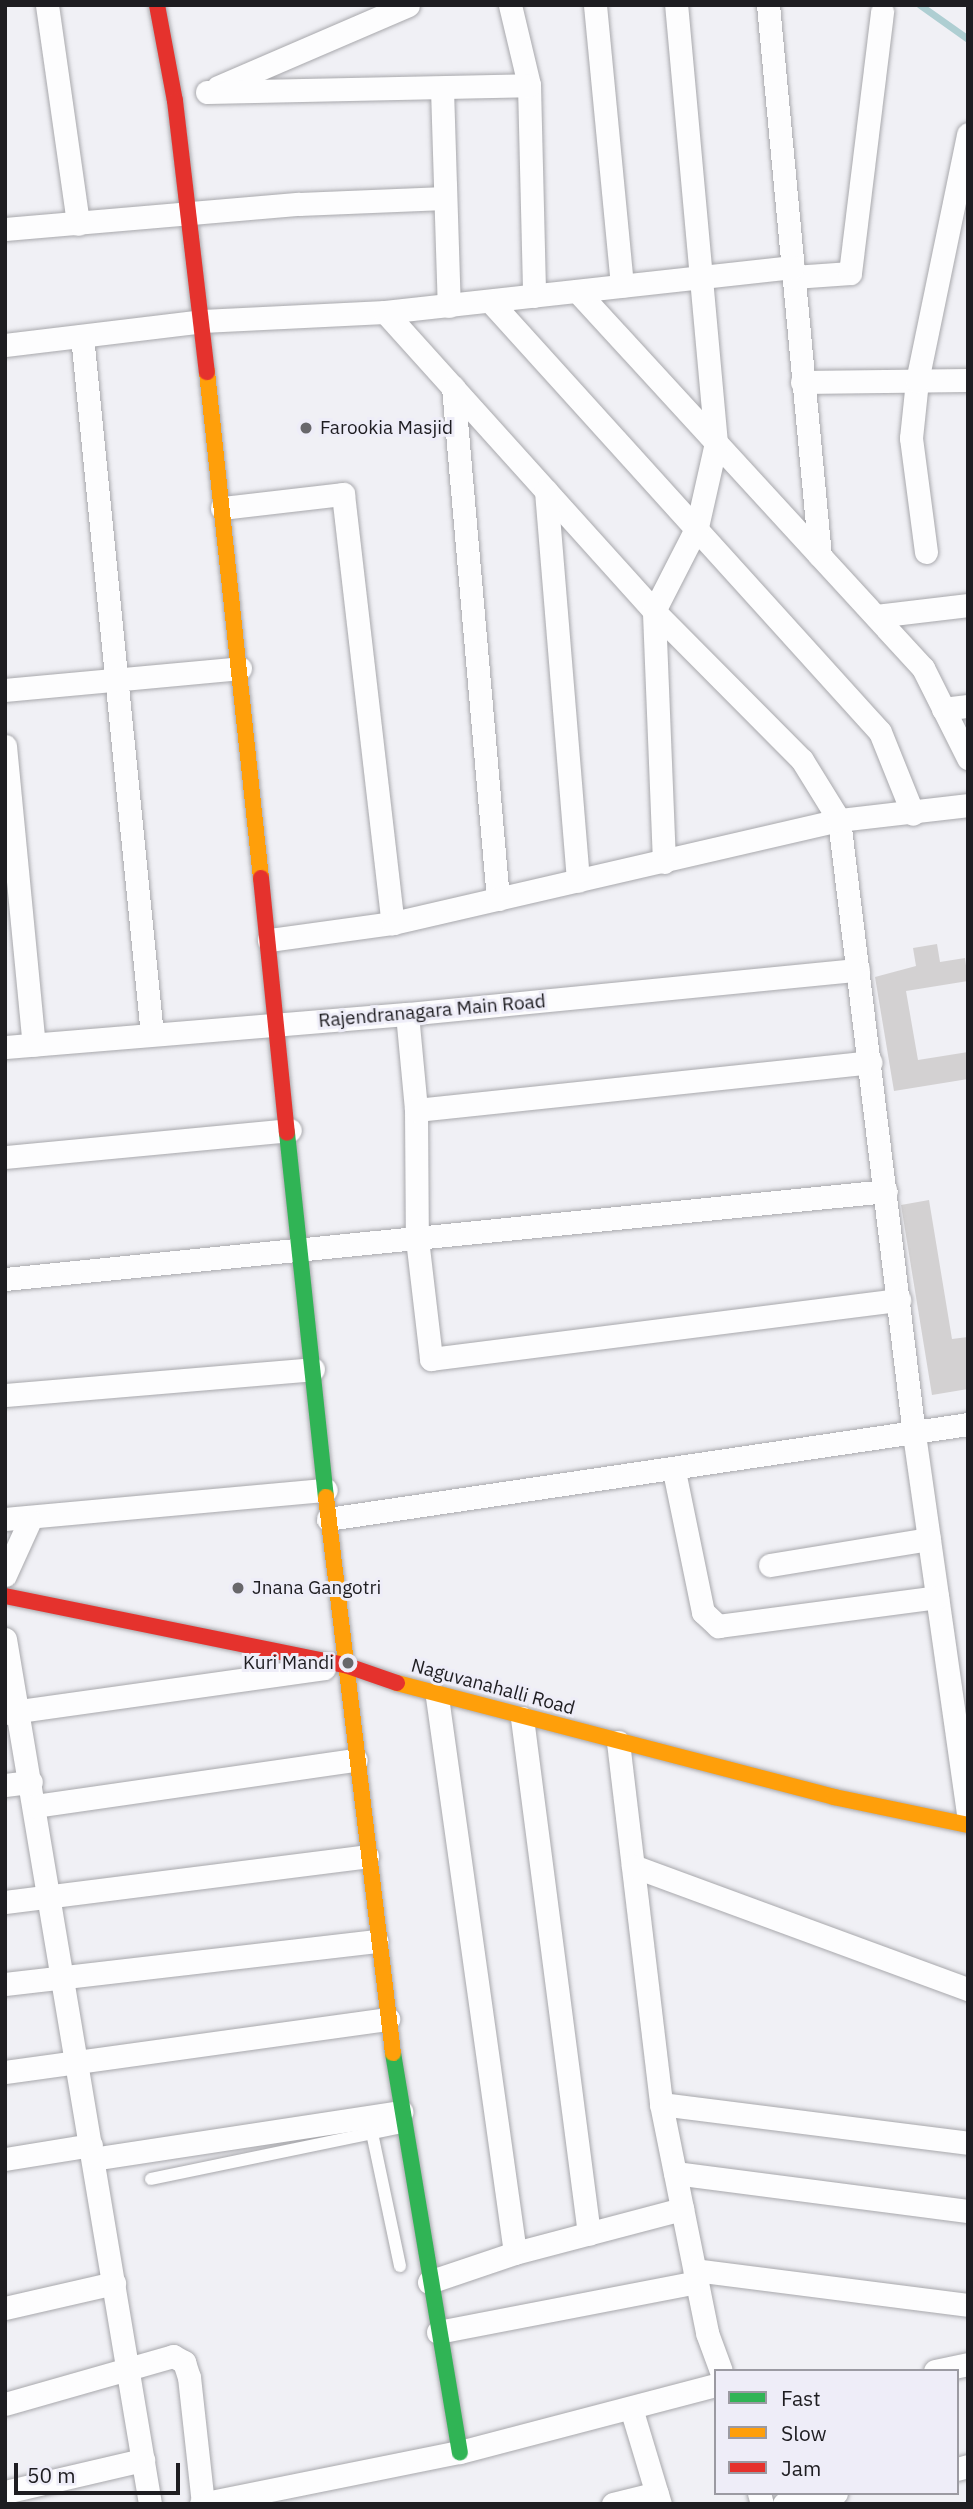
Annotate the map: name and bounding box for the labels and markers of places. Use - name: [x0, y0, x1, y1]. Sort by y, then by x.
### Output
- place label: Farookia Masjid: [320, 417, 453, 439]
- marker: Farookia Masjid: [298, 420, 314, 436]
- place label: Jnana Gangotri: [252, 1577, 381, 1599]
- marker: Jnana Gangotri: [230, 1580, 246, 1596]
- place label: Kuri Mandi: [243, 1652, 334, 1674]
- marker: Kuri Mandi: [340, 1655, 356, 1671]

